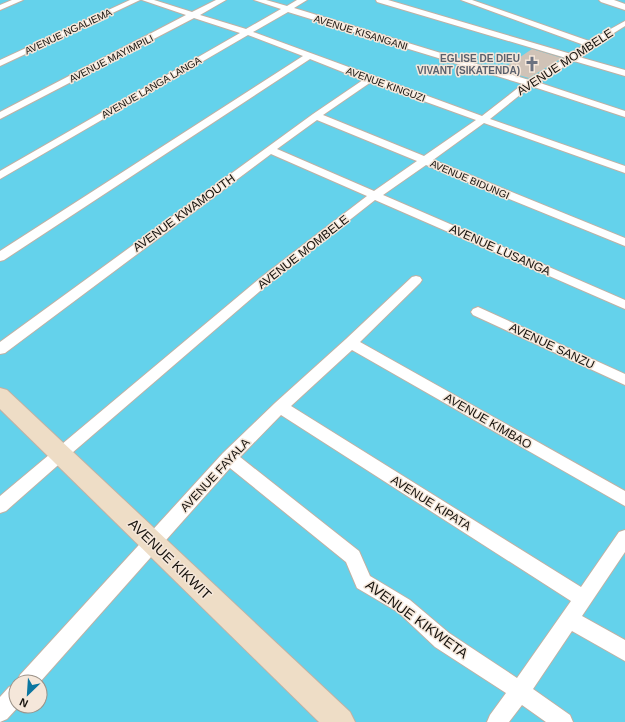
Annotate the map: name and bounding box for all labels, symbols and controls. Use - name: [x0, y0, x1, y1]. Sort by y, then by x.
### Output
- street label: AVENUE NGALIEMA: [23, 6, 114, 56]
- street label: AVENUE KISANGANI: [313, 13, 409, 52]
- street label: AVENUE MOMBELE: [514, 26, 616, 98]
- street label: AVENUE MAYIMPILI: [67, 32, 155, 84]
- place label: EGLISE DE DIEU VIVANT (SIKATENDA): [417, 53, 520, 76]
- street label: AVENUE LANGA LANGA: [99, 54, 203, 120]
- church icon: EGLISE DE DIEU VIVANT (SIKATENDA): [523, 55, 541, 73]
- street label: AVENUE KINGUZI: [345, 65, 427, 104]
- street label: AVENUE BIDUNGI: [429, 158, 511, 201]
- street label: AVENUE KWAMOUTH: [130, 171, 238, 255]
- street label: AVENUE MOMBELE: [255, 212, 351, 292]
- street label: AVENUE LUSANGA: [447, 221, 553, 279]
- street label: AVENUE SANZU: [507, 320, 597, 372]
- street label: AVENUE KIMBAO: [442, 390, 534, 452]
- street label: AVENUE FAYALA: [177, 435, 253, 515]
- street label: AVENUE KIPATA: [388, 473, 474, 533]
- street label: AVENUE KIKWIT: [125, 516, 215, 603]
- street label: AVENUE KIKWETA: [363, 577, 472, 662]
- north arrow: [8, 674, 48, 714]
- text: N: [18, 696, 30, 710]

